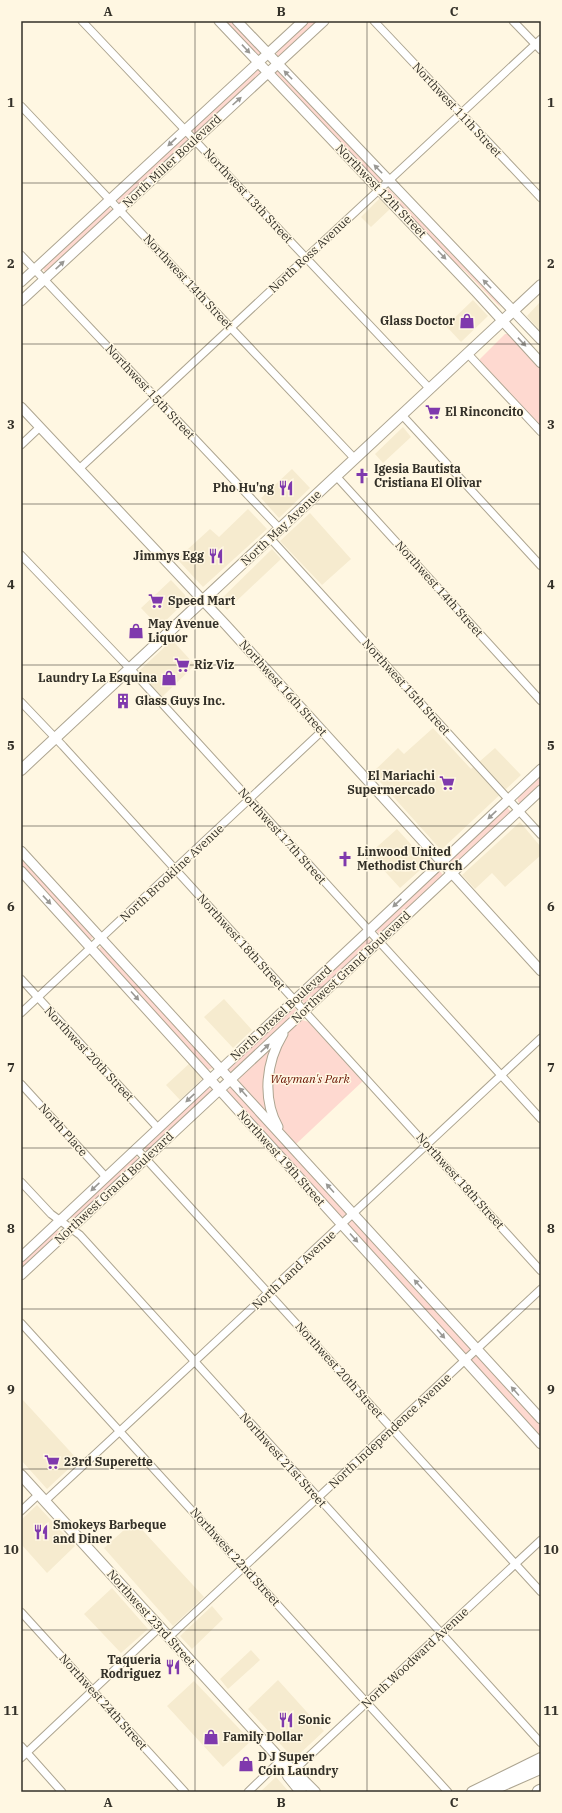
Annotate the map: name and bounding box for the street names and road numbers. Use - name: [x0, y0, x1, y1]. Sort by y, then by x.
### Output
- street label: Northwest 11th Street: [410, 59, 505, 160]
- street label: North Miller Boulevard: [119, 111, 224, 210]
- street label: Northwest 12th Street: [333, 141, 430, 241]
- street label: Northwest 13th Street: [201, 145, 296, 246]
- street label: North Ross Avenue: [265, 212, 354, 296]
- street label: Northwest 14th Street: [141, 231, 236, 332]
- street label: Northwest 15th Street: [103, 341, 198, 442]
- street label: North May Avenue: [237, 487, 324, 569]
- street label: Northwest 14th Street: [392, 538, 486, 640]
- street label: Northwest 15th Street: [359, 636, 453, 738]
- street label: Northwest 16th Street: [236, 637, 330, 739]
- street label: Northwest 17th Street: [235, 785, 329, 887]
- street label: North Brookline Avenue: [117, 821, 227, 925]
- street label: Northwest 18th Street: [194, 891, 288, 993]
- street label: Northwest Grand Boulevard: [288, 907, 413, 1026]
- street label: North Drexel Boulevard: [227, 962, 334, 1064]
- street label: Northwest 20th Street: [42, 1003, 137, 1104]
- street label: North Place: [36, 1100, 91, 1159]
- street label: Northwest 19th Street: [234, 1107, 328, 1209]
- street label: Northwest Grand Boulevard: [51, 1128, 176, 1247]
- street label: Northwest 18th Street: [413, 1130, 507, 1232]
- street label: North Land Avenue: [248, 1227, 339, 1312]
- street label: Northwest 20th Street: [292, 1319, 386, 1421]
- street label: North Independence Avenue: [325, 1370, 454, 1491]
- street label: Northwest 21st Street: [237, 1409, 330, 1510]
- street label: Northwest 22nd Street: [187, 1504, 284, 1609]
- street label: Northwest 23rd Street: [104, 1566, 199, 1669]
- street label: North Woodward Avenue: [358, 1604, 472, 1711]
- street label: Northwest 24th Street: [56, 1651, 150, 1753]

